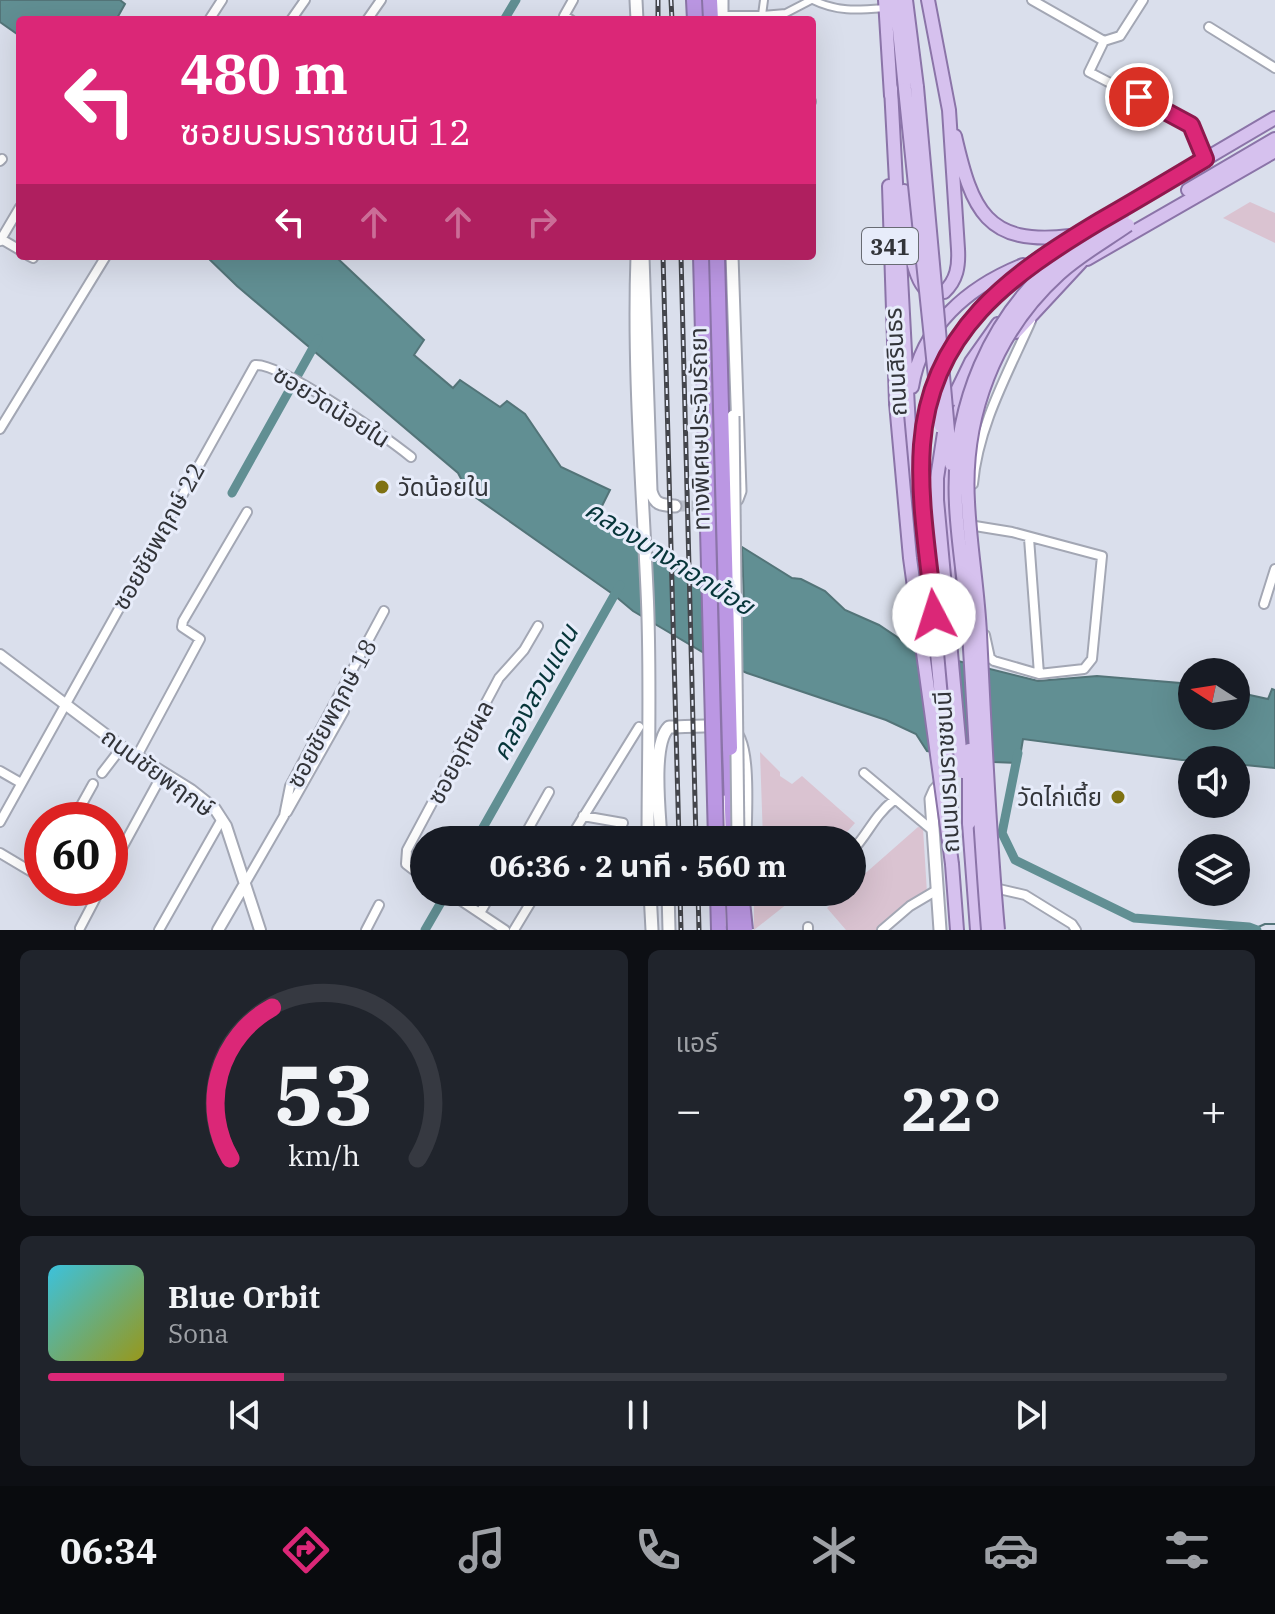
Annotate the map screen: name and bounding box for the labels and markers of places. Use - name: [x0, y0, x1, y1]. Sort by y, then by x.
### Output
- pin: [1105, 63, 1173, 131]
- place label: วัดน้อยใน: [398, 471, 489, 503]
- marker: วัดน้อยใน: [373, 478, 391, 496]
- place label: วัดไก่เตี้ย: [1017, 781, 1102, 813]
- marker: วัดไก่เตี้ย: [1109, 788, 1127, 806]

